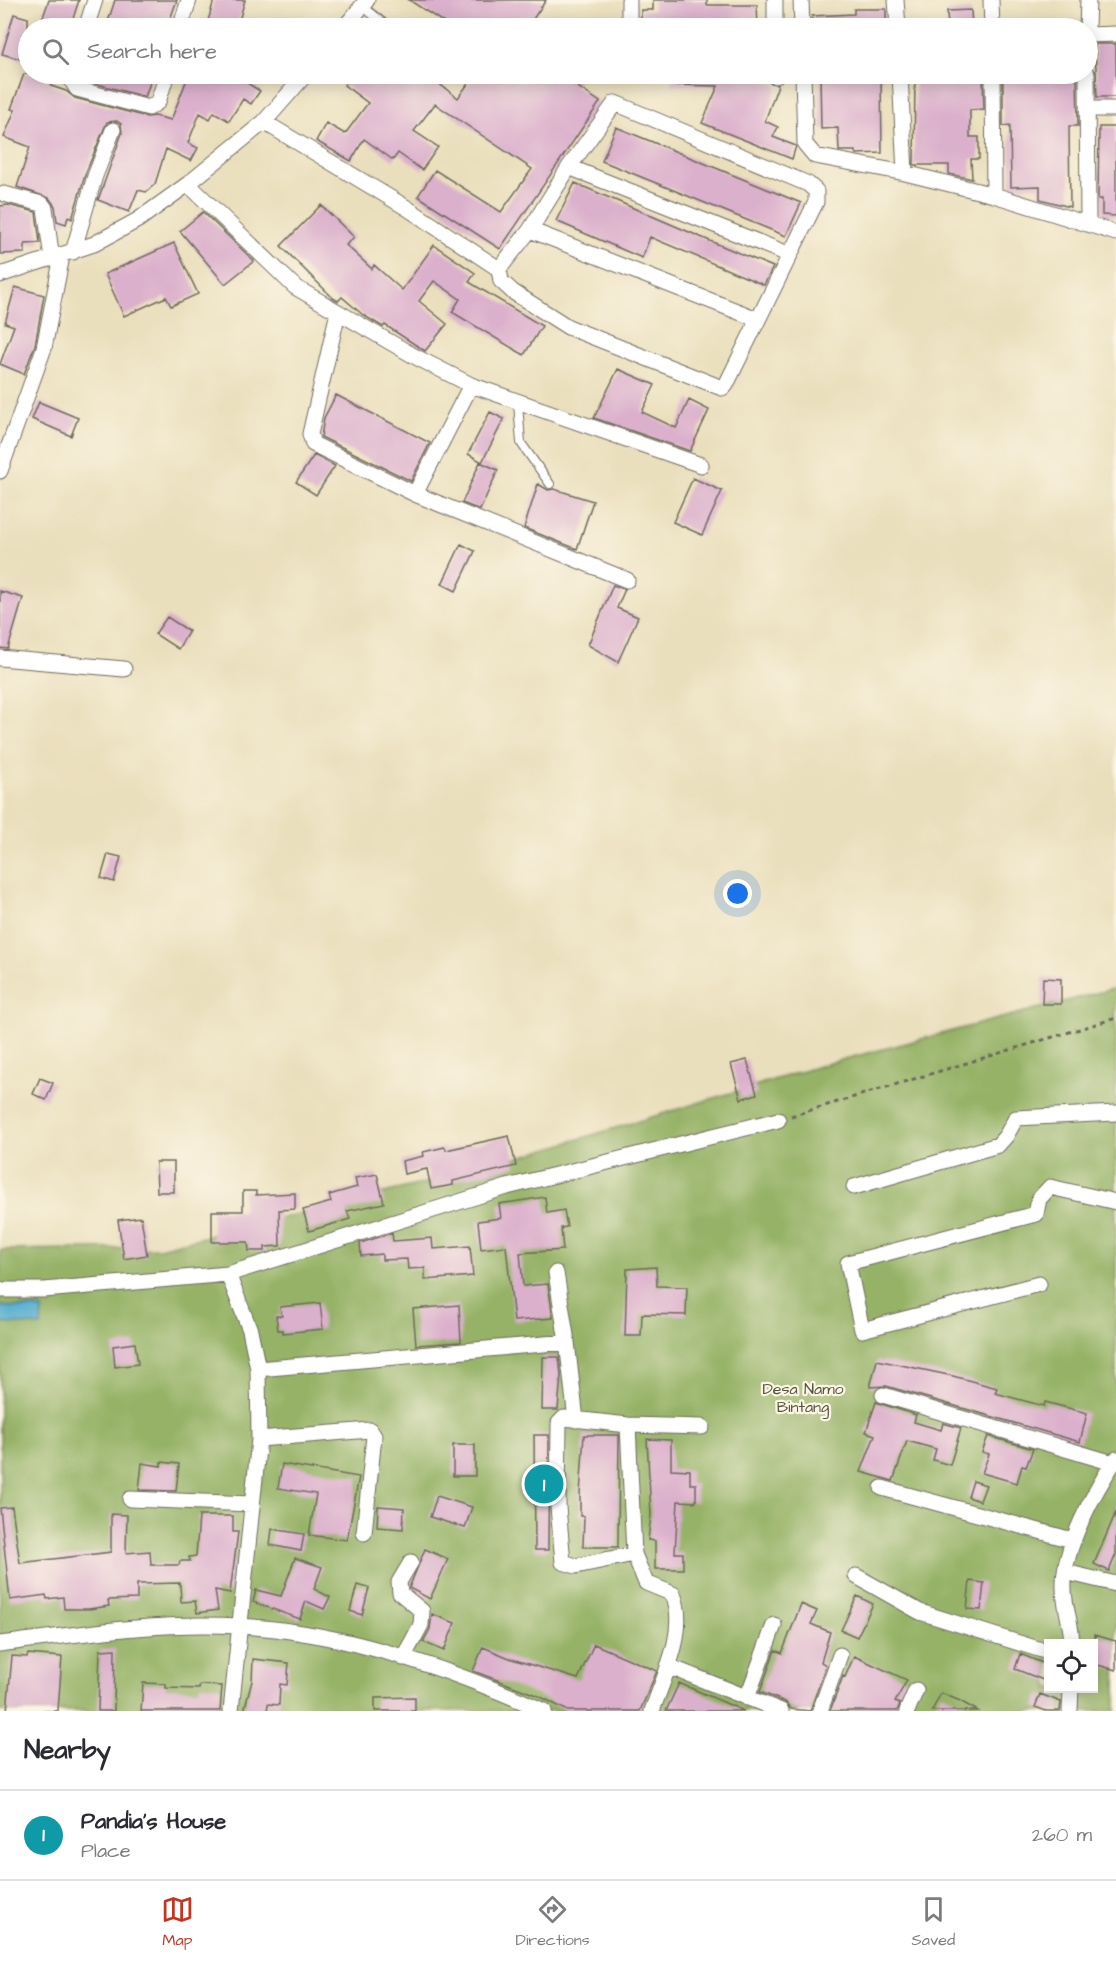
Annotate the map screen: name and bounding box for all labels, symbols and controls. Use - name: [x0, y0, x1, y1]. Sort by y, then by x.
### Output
- search box: [18, 18, 1098, 84]
- icon: search: [39, 35, 72, 68]
- text: Search here: [87, 36, 217, 67]
- your location: [723, 879, 752, 908]
- park label: Desa Namo Bintang: [762, 1378, 844, 1419]
- pin: 1: [524, 1462, 564, 1506]
- map controls: [1044, 1639, 1098, 1693]
- button: locate: [1044, 1639, 1098, 1693]
- text: Nearby: [24, 1732, 111, 1768]
- text: Pandia's House: [81, 1806, 226, 1837]
- text: 1: [42, 1821, 45, 1849]
- text: 260 m: [1032, 1821, 1092, 1849]
- text: Place: [81, 1837, 131, 1865]
- tab: Map: [161, 1893, 194, 1951]
- tab: Directions: [516, 1893, 590, 1951]
- tab: Saved: [912, 1893, 955, 1951]

